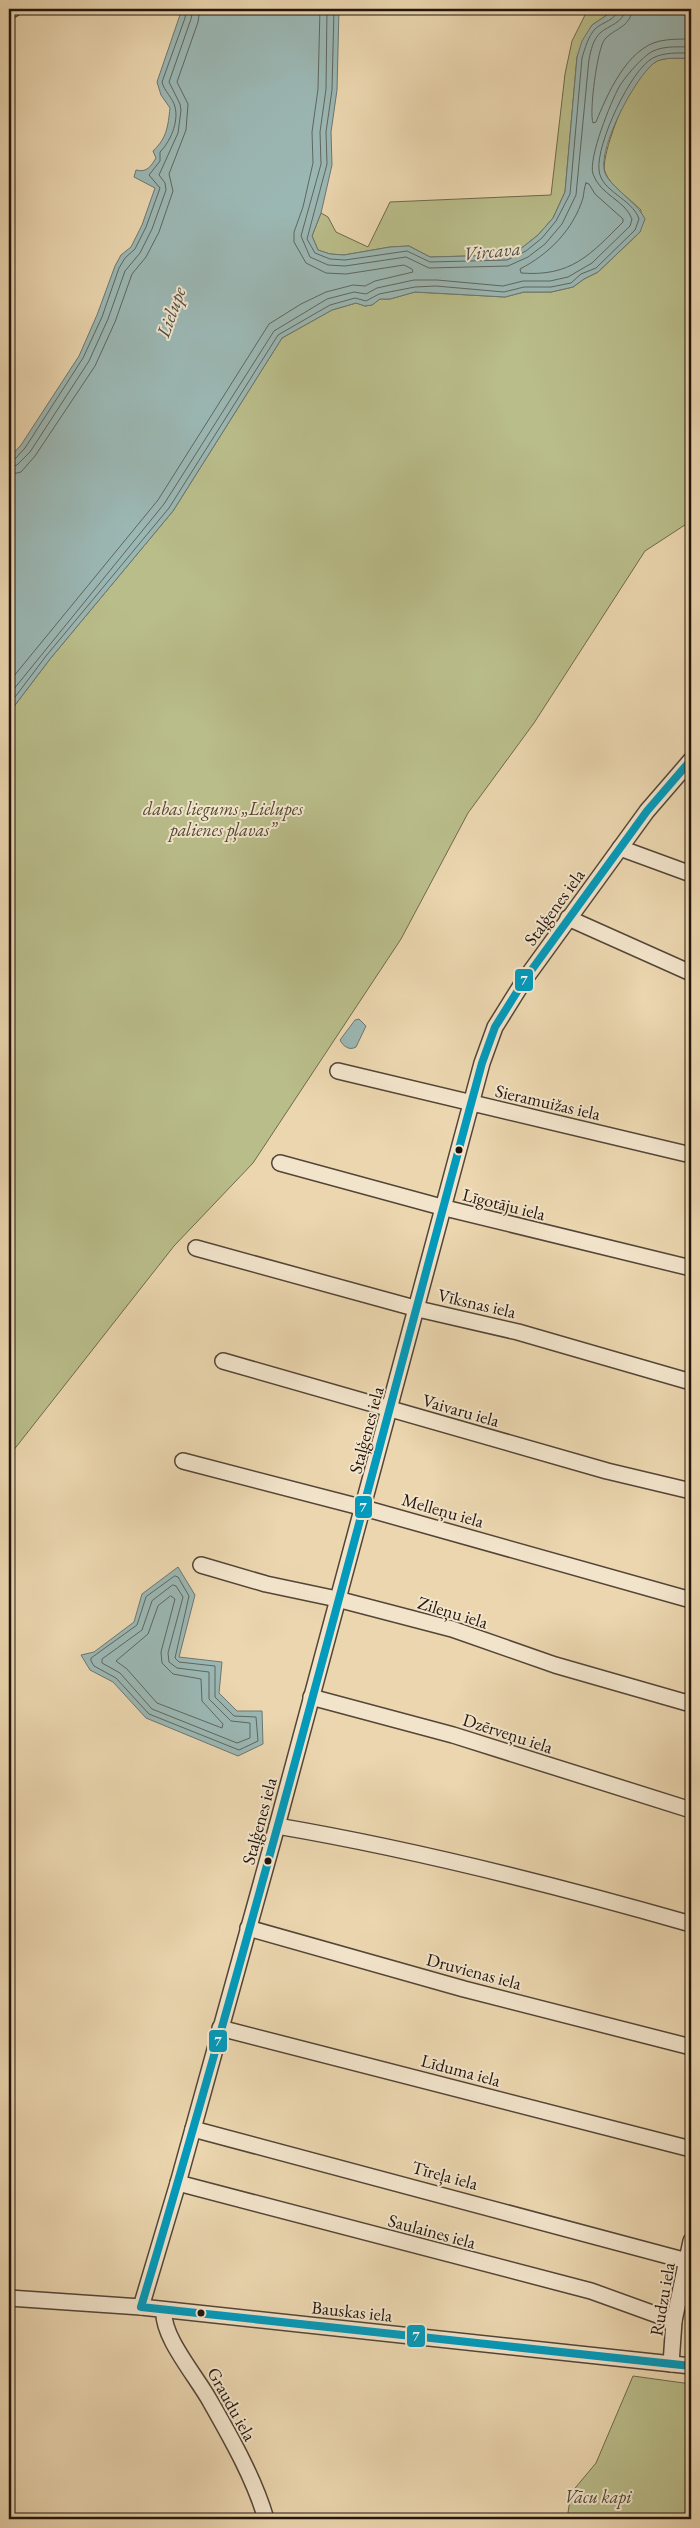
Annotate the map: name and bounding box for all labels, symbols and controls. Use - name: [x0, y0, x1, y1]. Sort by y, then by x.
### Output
- water label: Vircava: [462, 236, 522, 266]
- water label: Lielupe: [150, 283, 192, 342]
- park label: dabas liegums „Lielupes palienes pļavas”: [143, 797, 304, 842]
- street label: Staļģenes iela: [518, 863, 590, 950]
- line badge: 7: [514, 968, 534, 992]
- text: 7: [520, 971, 528, 989]
- street label: Sieramuižas iela: [493, 1079, 604, 1125]
- unlabelled marker: [454, 1145, 464, 1155]
- street label: Līgotāju iela: [460, 1183, 549, 1226]
- street label: Vīksnas iela: [436, 1283, 519, 1323]
- street label: Staļģenes iela: [343, 1383, 389, 1476]
- street label: Vaivaru iela: [420, 1388, 503, 1432]
- street label: Melleņu iela: [399, 1487, 487, 1533]
- line badge: 7: [354, 1495, 373, 1519]
- text: 7: [359, 1498, 367, 1516]
- street label: Zileņu iela: [415, 1590, 492, 1634]
- street label: Dzērveņu iela: [460, 1708, 557, 1759]
- street label: Staļģenes iela: [236, 1774, 282, 1867]
- unlabelled marker: [263, 1856, 273, 1866]
- street label: Druvienas iela: [424, 1947, 525, 1995]
- line badge: 7: [208, 2029, 228, 2053]
- text: 7: [214, 2032, 222, 2050]
- street label: Līduma iela: [419, 2048, 504, 2092]
- street label: Tīreļa iela: [409, 2155, 481, 2195]
- street label: Saulaines iela: [386, 2208, 479, 2254]
- street label: Rudzu iela: [644, 2260, 680, 2338]
- street label: Bauskas iela: [311, 2295, 394, 2327]
- unlabelled marker: [196, 2308, 206, 2318]
- line badge: 7: [406, 2324, 426, 2348]
- text: 7: [412, 2327, 420, 2345]
- street label: Graudu iela: [202, 2363, 262, 2446]
- park label: Vācu kapi: [564, 2485, 632, 2509]

